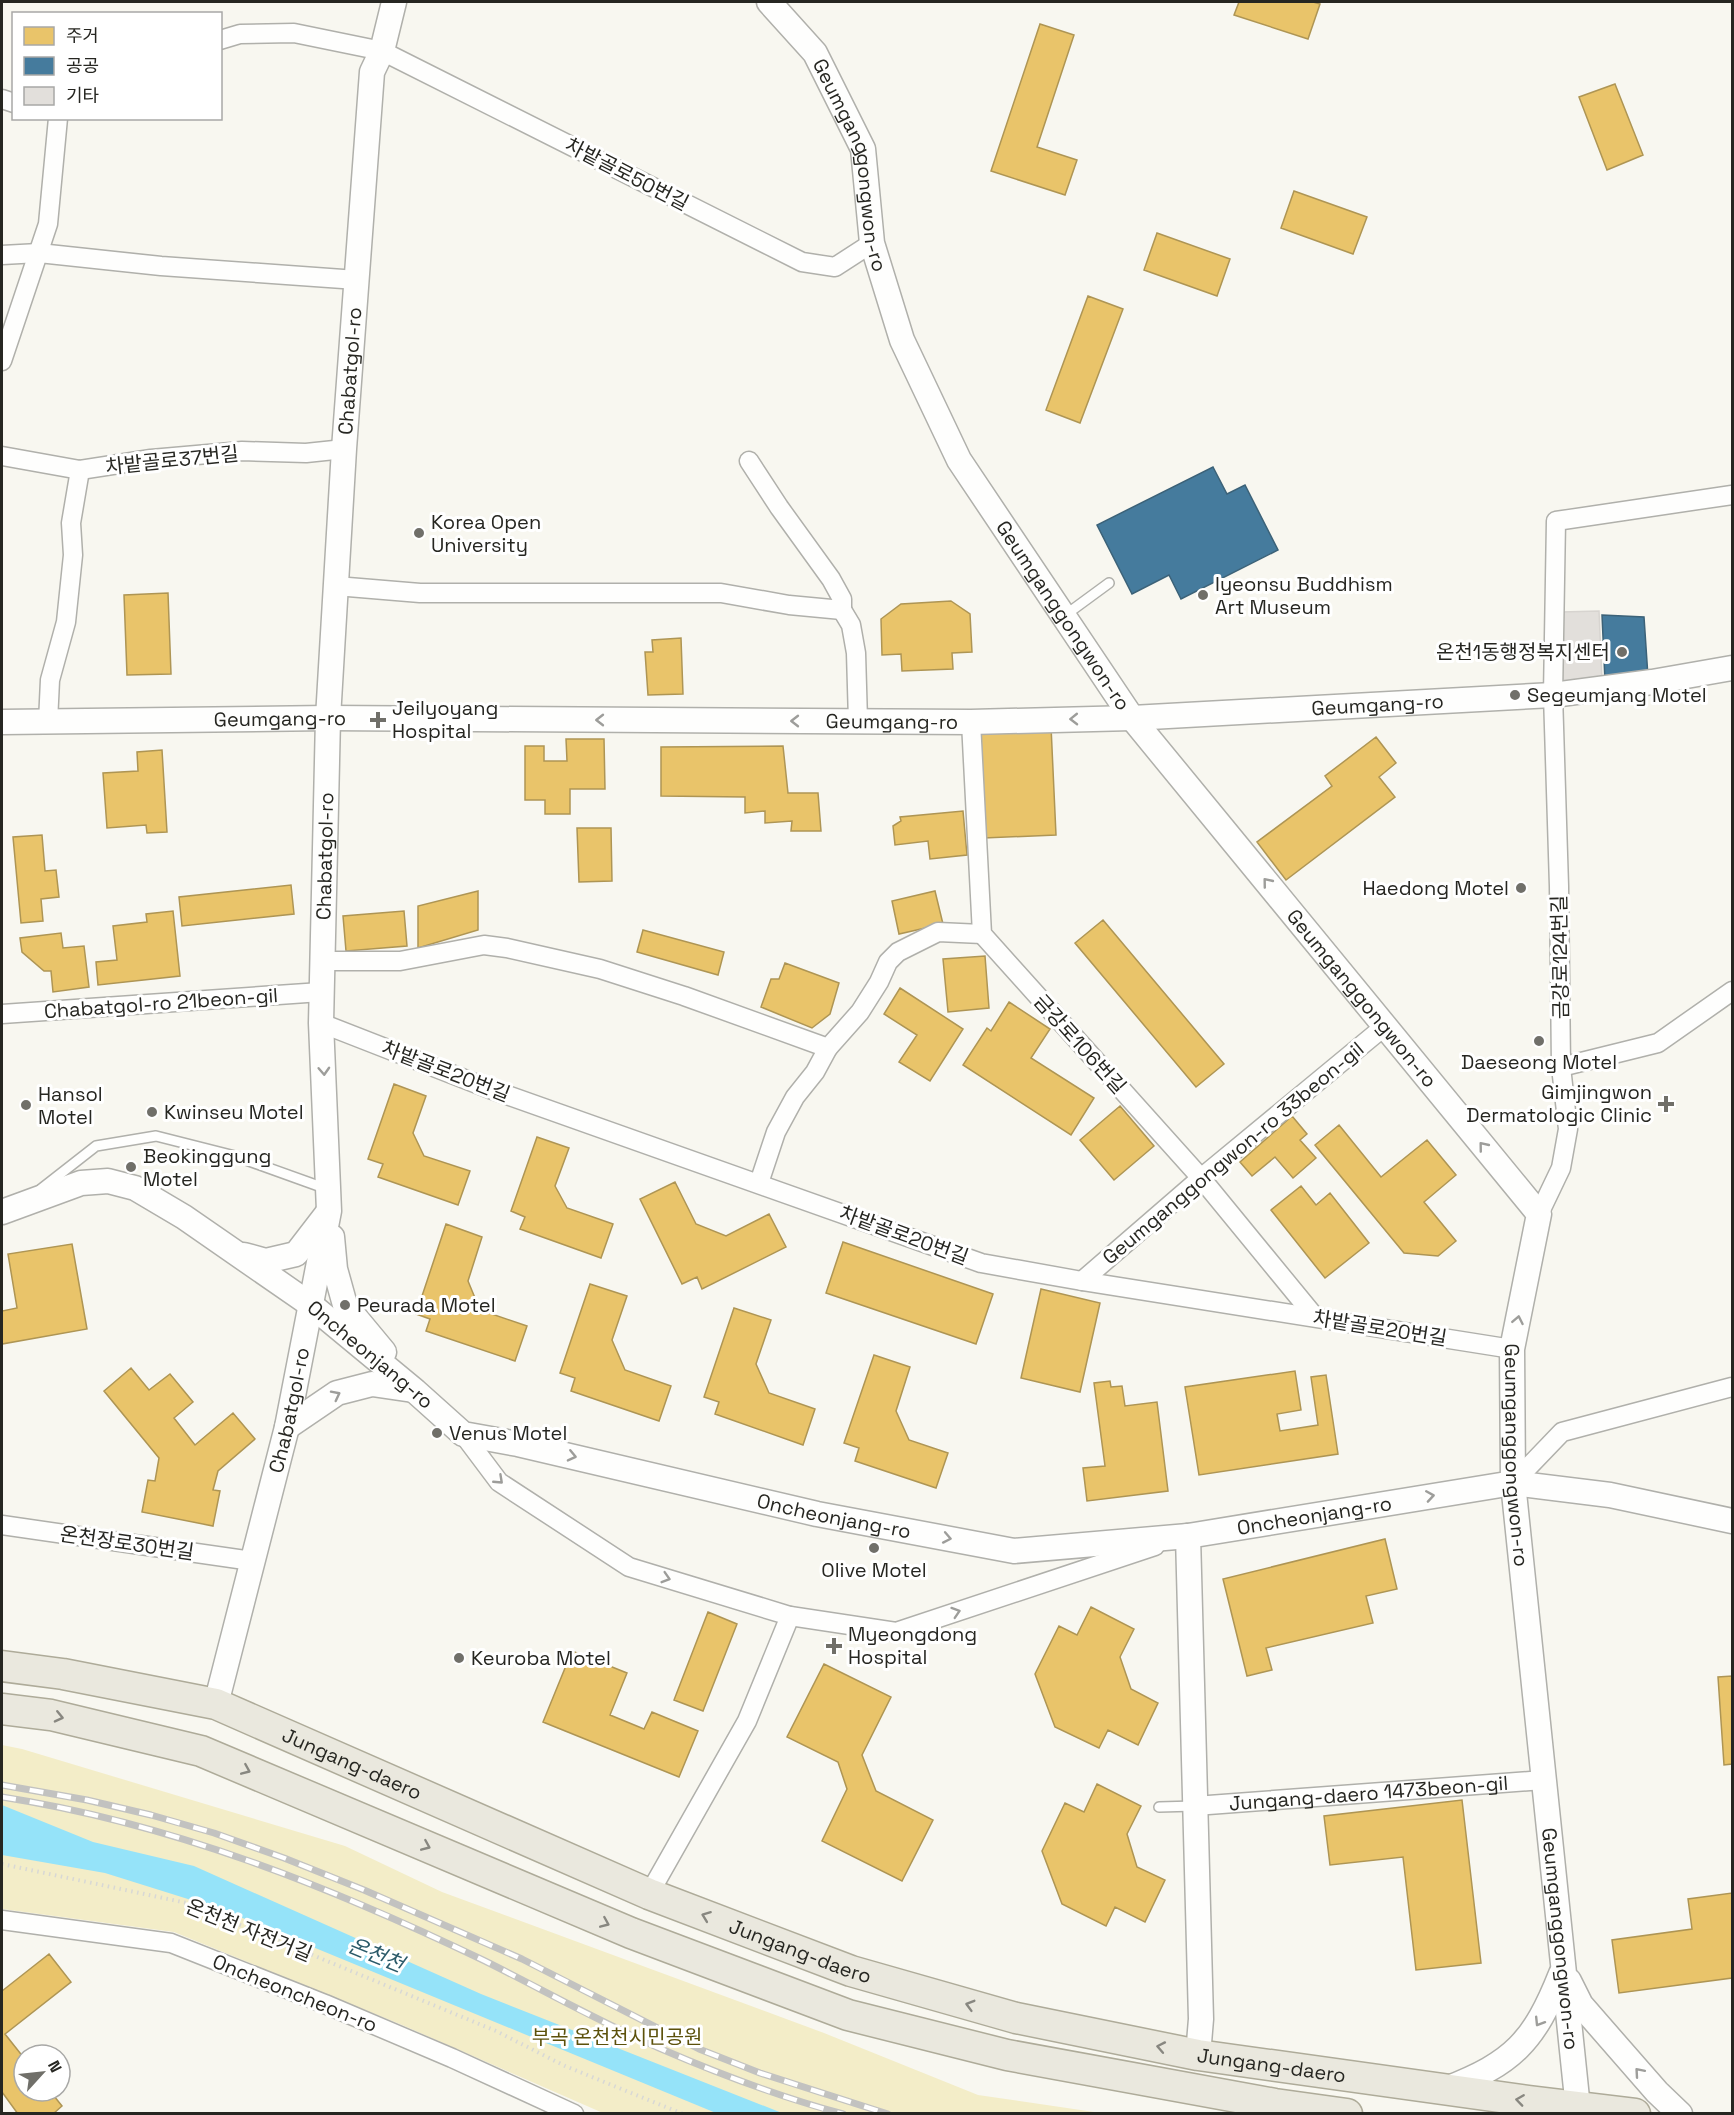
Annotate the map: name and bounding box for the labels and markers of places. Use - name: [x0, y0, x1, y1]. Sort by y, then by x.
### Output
- place label: Korea Open University: [431, 509, 541, 558]
- marker: Korea Open University: [412, 526, 426, 540]
- place label: Iyeonsu Buddhism Art Museum: [1215, 571, 1393, 620]
- marker: Iyeonsu Buddhism Art Museum: [1196, 588, 1210, 602]
- place label: 온천1동행정복지센터: [1436, 639, 1610, 665]
- marker: 온천1동행정복지센터: [1615, 645, 1629, 659]
- place label: Segeumjang Motel: [1527, 682, 1707, 708]
- marker: Segeumjang Motel: [1508, 688, 1522, 702]
- place label: Jeilyoyang Hospital: [392, 695, 498, 744]
- marker: Jeilyoyang Hospital: [369, 711, 387, 729]
- place label: Haedong Motel: [1362, 875, 1509, 901]
- marker: Haedong Motel: [1514, 881, 1528, 895]
- marker: Daeseong Motel: [1532, 1034, 1546, 1048]
- place label: Daeseong Motel: [1461, 1049, 1617, 1075]
- place label: Gimjingwon Dermatologic Clinic: [1466, 1079, 1652, 1128]
- place label: Hansol Motel: [38, 1081, 103, 1130]
- marker: Gimjingwon Dermatologic Clinic: [1657, 1095, 1675, 1113]
- marker: Hansol Motel: [19, 1098, 33, 1112]
- place label: Kwinseu Motel: [164, 1099, 304, 1125]
- marker: Kwinseu Motel: [145, 1105, 159, 1119]
- place label: Beokinggung Motel: [143, 1143, 271, 1192]
- marker: Beokinggung Motel: [124, 1160, 138, 1174]
- place label: Peurada Motel: [357, 1292, 496, 1318]
- marker: Peurada Motel: [338, 1298, 352, 1312]
- place label: Venus Motel: [449, 1420, 567, 1446]
- marker: Venus Motel: [430, 1426, 444, 1440]
- marker: Olive Motel: [867, 1541, 881, 1555]
- place label: Olive Motel: [821, 1557, 927, 1583]
- place label: Myeongdong Hospital: [848, 1621, 977, 1670]
- marker: Myeongdong Hospital: [825, 1637, 843, 1655]
- place label: Keuroba Motel: [471, 1645, 611, 1671]
- marker: Keuroba Motel: [452, 1651, 466, 1665]

